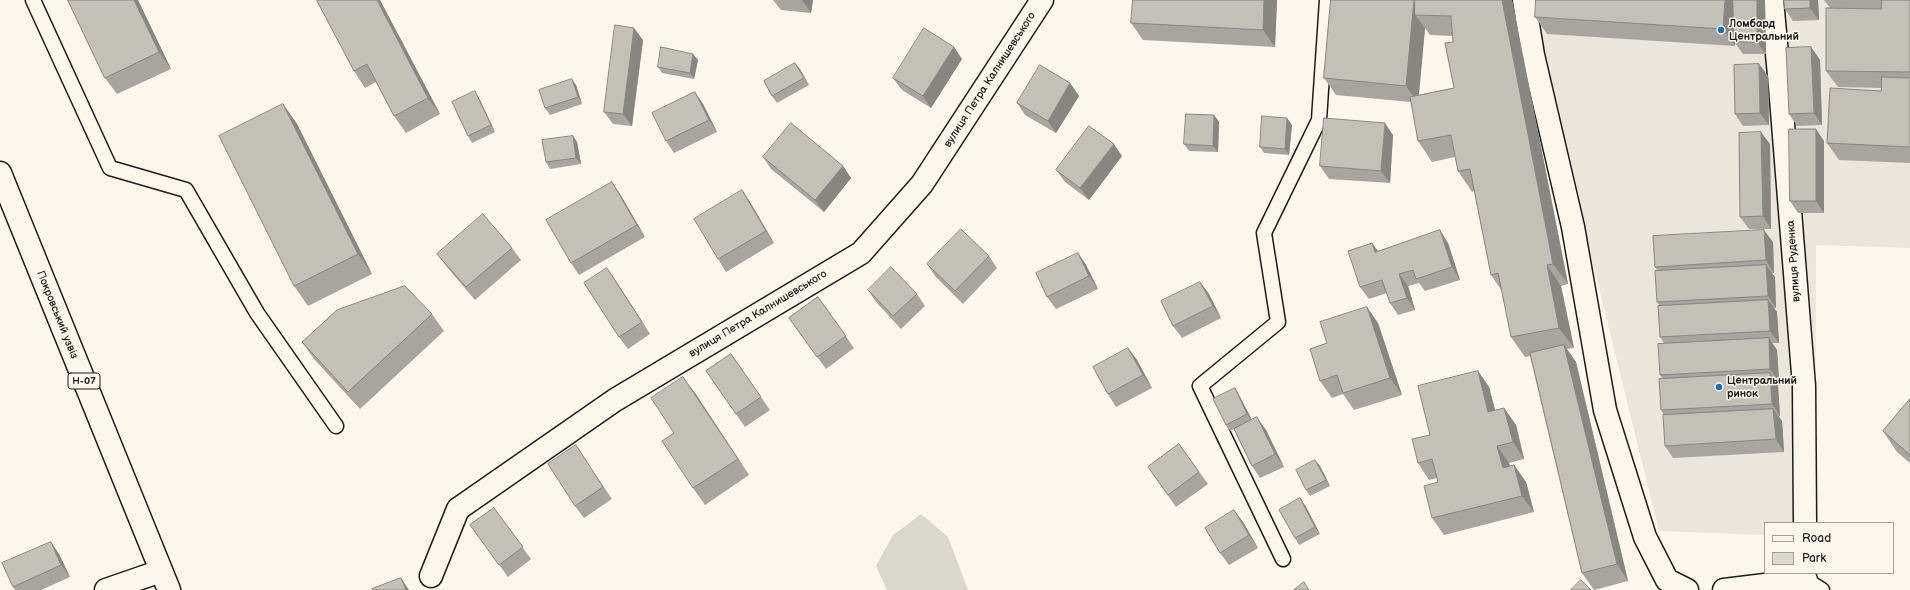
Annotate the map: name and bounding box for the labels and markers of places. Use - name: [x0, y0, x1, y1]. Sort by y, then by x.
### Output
- place label: Ломбард Центральний: [1729, 17, 1799, 43]
- marker: Ломбард Центральний: [1716, 25, 1726, 35]
- place label: Центральний ринок: [1727, 374, 1797, 400]
- marker: Центральний ринок: [1714, 382, 1724, 392]

